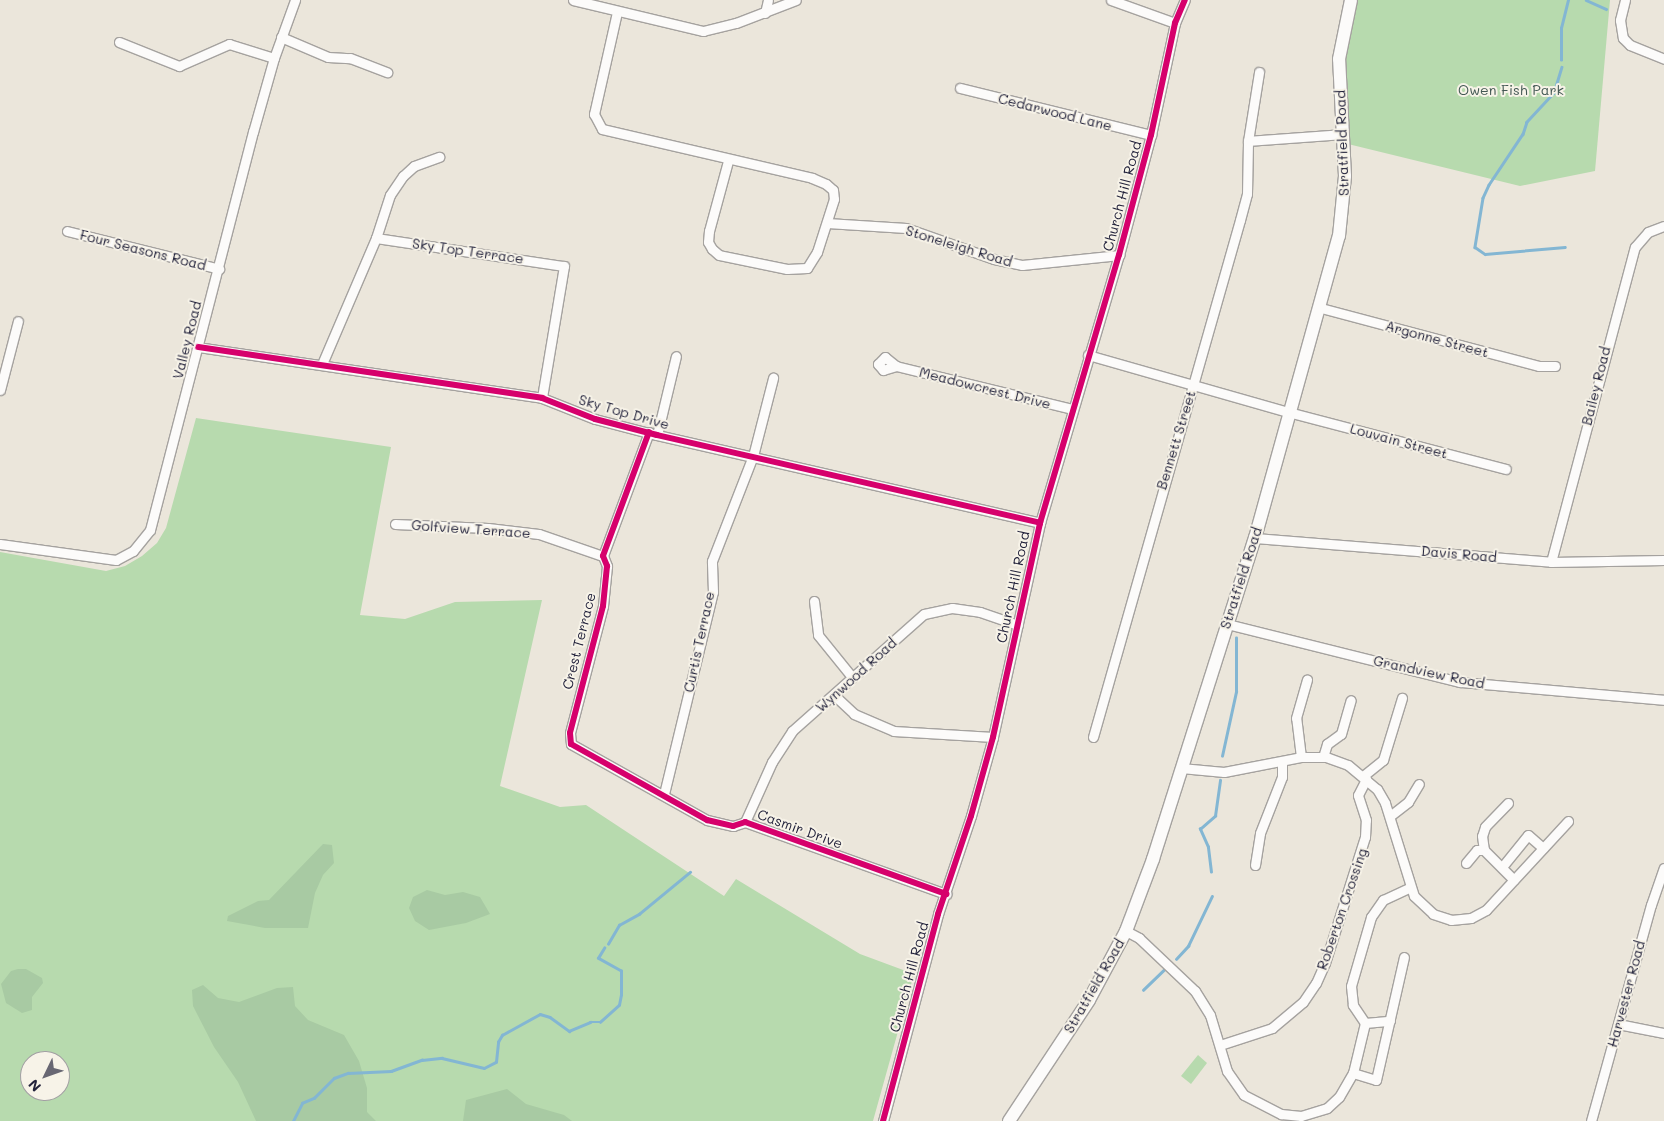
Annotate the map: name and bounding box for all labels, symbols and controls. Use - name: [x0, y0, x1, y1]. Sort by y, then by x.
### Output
- park label: Owen Fish Park: [1458, 82, 1564, 98]
- street label: Cedarwood Lane: [996, 90, 1114, 134]
- street label: Stratfield Road: [1332, 90, 1352, 196]
- street label: Church Hill Road: [1099, 139, 1145, 253]
- street label: Stoneleigh Road: [904, 222, 1014, 270]
- street label: Four Seasons Road: [78, 226, 208, 274]
- street label: Sky Top Terrace: [411, 235, 525, 267]
- street label: Valley Road: [169, 299, 205, 381]
- street label: Argonne Street: [1383, 317, 1491, 361]
- street label: Bailey Road: [1578, 345, 1614, 427]
- street label: Meadowcrest Drive: [917, 364, 1053, 412]
- street label: Bennett Street: [1153, 388, 1199, 492]
- street label: Sky Top Drive: [577, 391, 671, 433]
- street label: Louvain Street: [1348, 420, 1450, 462]
- street label: Golfview Terrace: [411, 516, 531, 542]
- street label: Stratfield Road: [1217, 525, 1265, 631]
- street label: Church Hill Road: [993, 530, 1033, 644]
- street label: Davis Road: [1420, 542, 1498, 566]
- street label: Curtis Terrace: [680, 590, 718, 694]
- street label: Crest Terrace: [559, 591, 599, 691]
- street label: Wynwood Road: [812, 634, 900, 716]
- street label: Grandview Road: [1372, 652, 1486, 692]
- street label: Casmir Drive: [755, 806, 845, 852]
- street label: Roberton Crossing: [1313, 846, 1371, 972]
- street label: Church Hill Road: [886, 920, 932, 1034]
- street label: Stratfield Road: [1060, 936, 1128, 1036]
- street label: Harvester Road: [1604, 939, 1648, 1049]
- north arrow: [20, 1051, 70, 1101]
- text: N: [24, 1075, 45, 1096]

